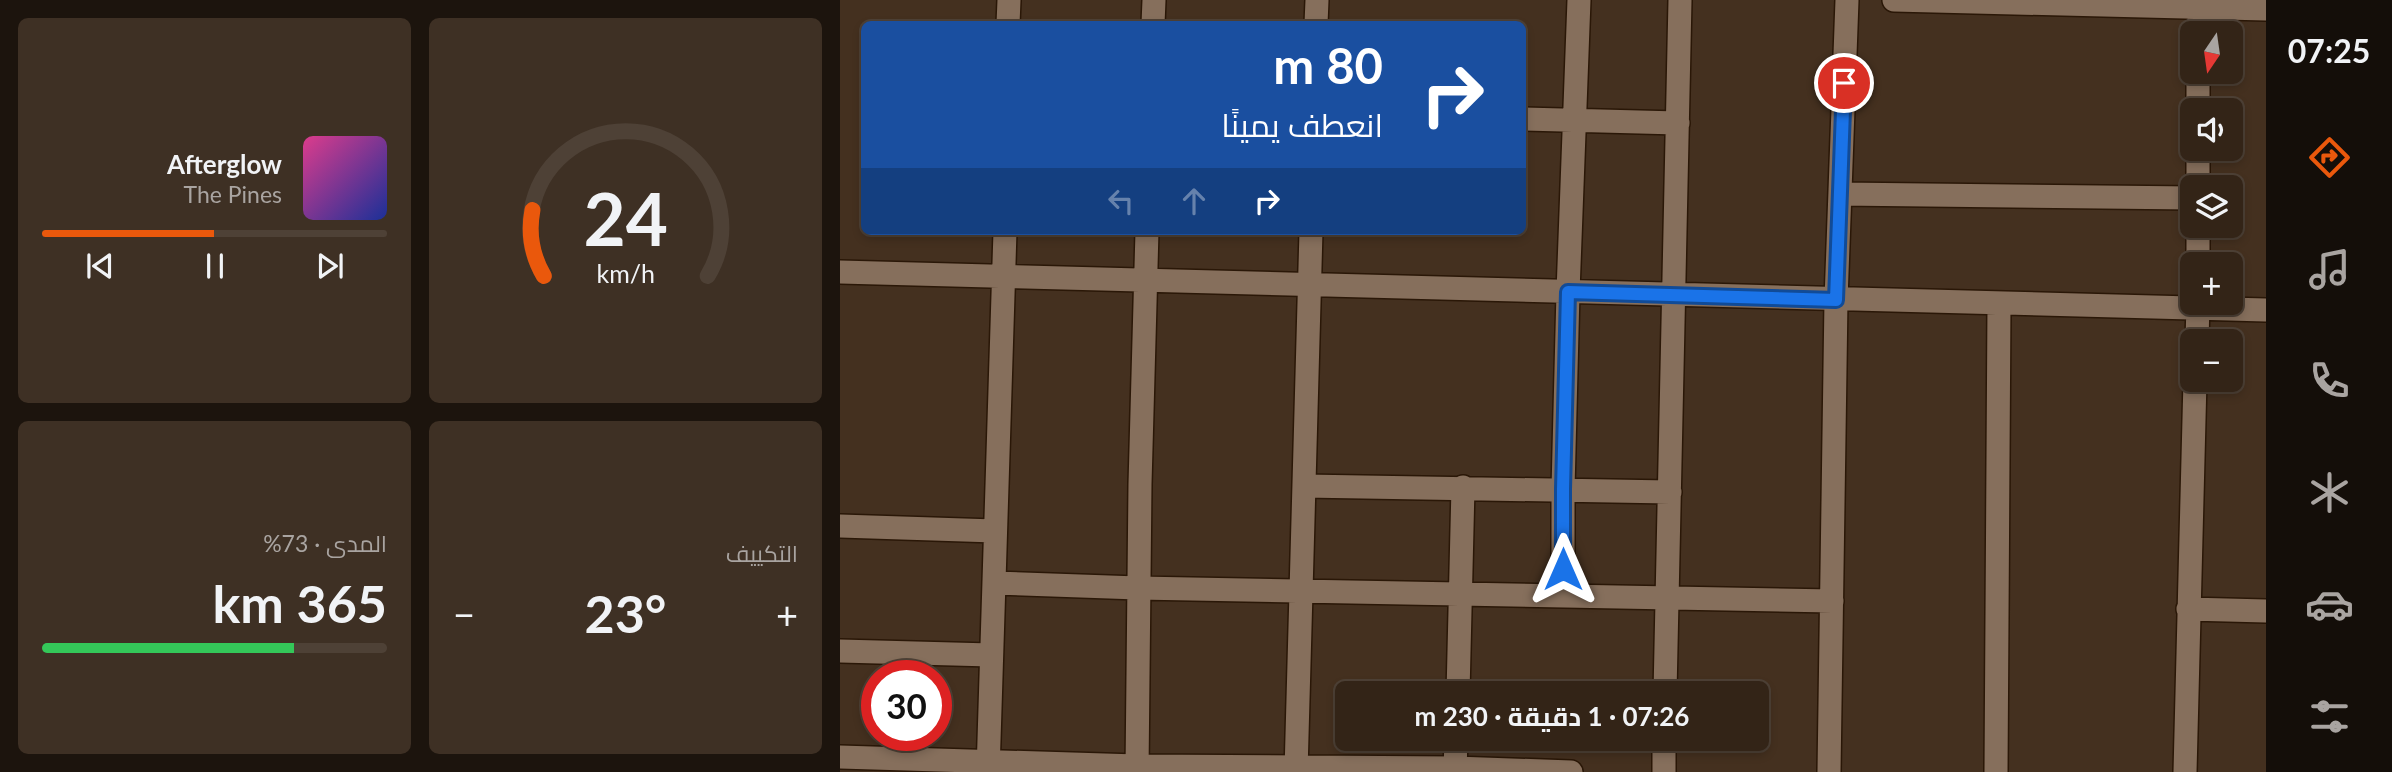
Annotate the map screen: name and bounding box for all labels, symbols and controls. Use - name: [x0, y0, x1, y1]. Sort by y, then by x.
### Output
- north arrow: [2180, 21, 2244, 84]
- map controls: [2180, 21, 2243, 392]
- text: 07:25: [2288, 31, 2370, 70]
- text: 80 m: [1273, 36, 1383, 94]
- icon: right: [1407, 49, 1498, 140]
- pin: [1814, 53, 1874, 113]
- icon: arrive: [1825, 64, 1863, 102]
- button: sound: [2180, 98, 2243, 161]
- text: انعطف يمينًا: [1221, 105, 1383, 144]
- icon: directions: [2305, 133, 2354, 182]
- text: Afterglow: [167, 148, 282, 180]
- text: 24: [583, 175, 668, 263]
- button: layers: [2180, 175, 2243, 238]
- text: The Pines: [184, 180, 282, 208]
- icon: left: [1102, 182, 1140, 220]
- icon: ahead: [1175, 182, 1213, 220]
- icon: right: [1248, 182, 1286, 220]
- icon: music: [2305, 245, 2354, 294]
- icon: previous: [81, 247, 119, 285]
- icon: pause: [196, 247, 234, 285]
- icon: next: [311, 247, 349, 285]
- button: +: [2180, 252, 2243, 315]
- text: km/h: [596, 258, 655, 288]
- button: −: [2180, 329, 2243, 392]
- icon: phone: [2305, 356, 2354, 405]
- icon: climate: [2305, 468, 2354, 517]
- text: المدى · 73%: [263, 529, 387, 557]
- position arrow: [1526, 532, 1600, 606]
- text: التكييف: [726, 539, 798, 567]
- text: 365 km: [213, 572, 387, 634]
- icon: car: [2305, 580, 2354, 629]
- text: 23°: [585, 582, 666, 644]
- text: −: [453, 591, 475, 637]
- text: +: [776, 591, 798, 637]
- speed limit sign: 30: [861, 660, 952, 751]
- icon: filters: [2305, 692, 2354, 741]
- text: 07:26 · 1 دقيقة · 230 m: [1415, 700, 1689, 732]

